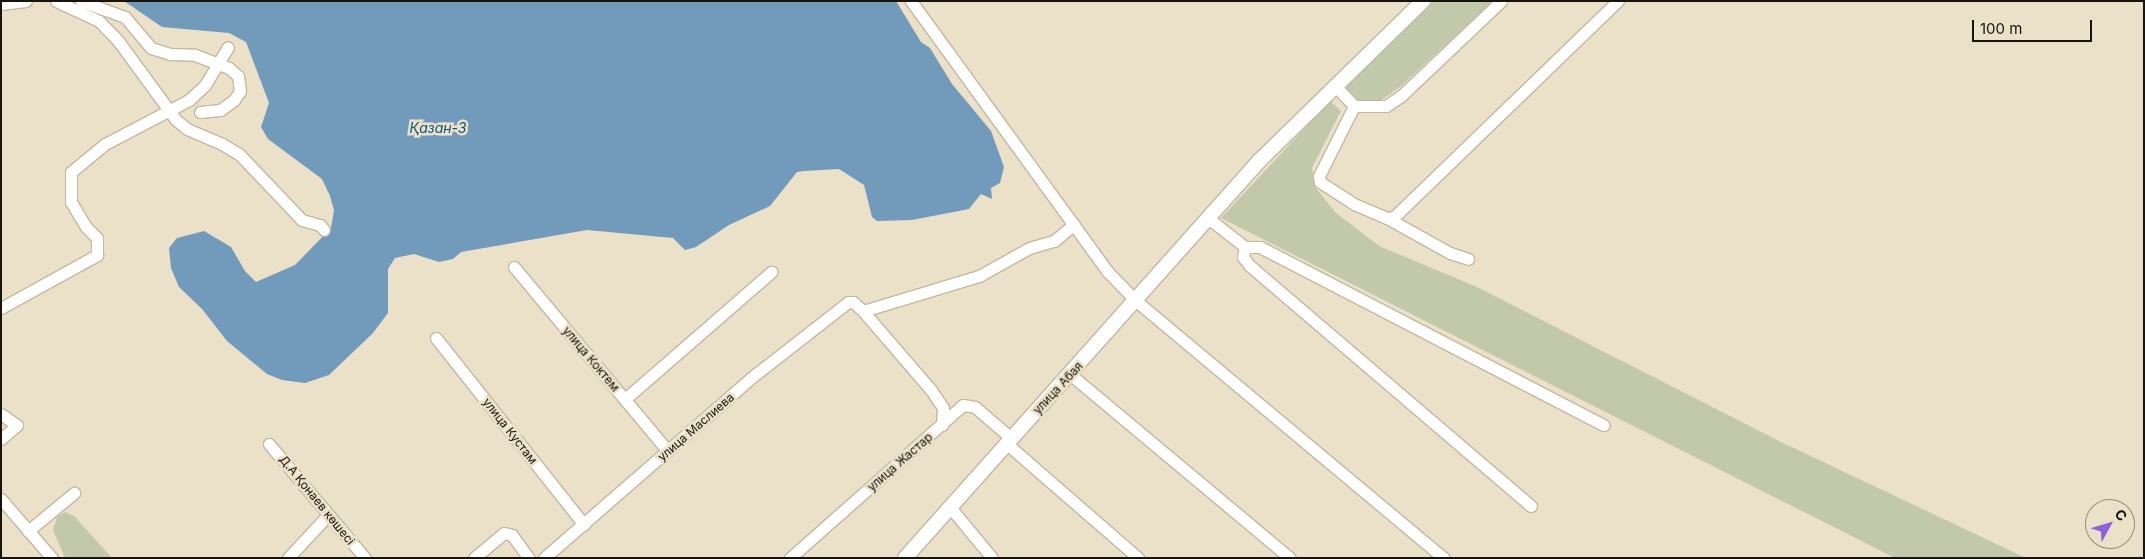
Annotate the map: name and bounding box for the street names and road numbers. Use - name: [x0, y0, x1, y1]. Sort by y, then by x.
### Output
- street label: улица Коктем: [560, 324, 622, 394]
- street label: улица Абая: [1030, 359, 1086, 417]
- street label: улица Маслиева: [655, 390, 737, 464]
- street label: улица Кустам: [480, 395, 540, 467]
- street label: улица Жастар: [864, 430, 936, 494]
- street label: Д.А Қонаев көшесі: [276, 452, 358, 548]

